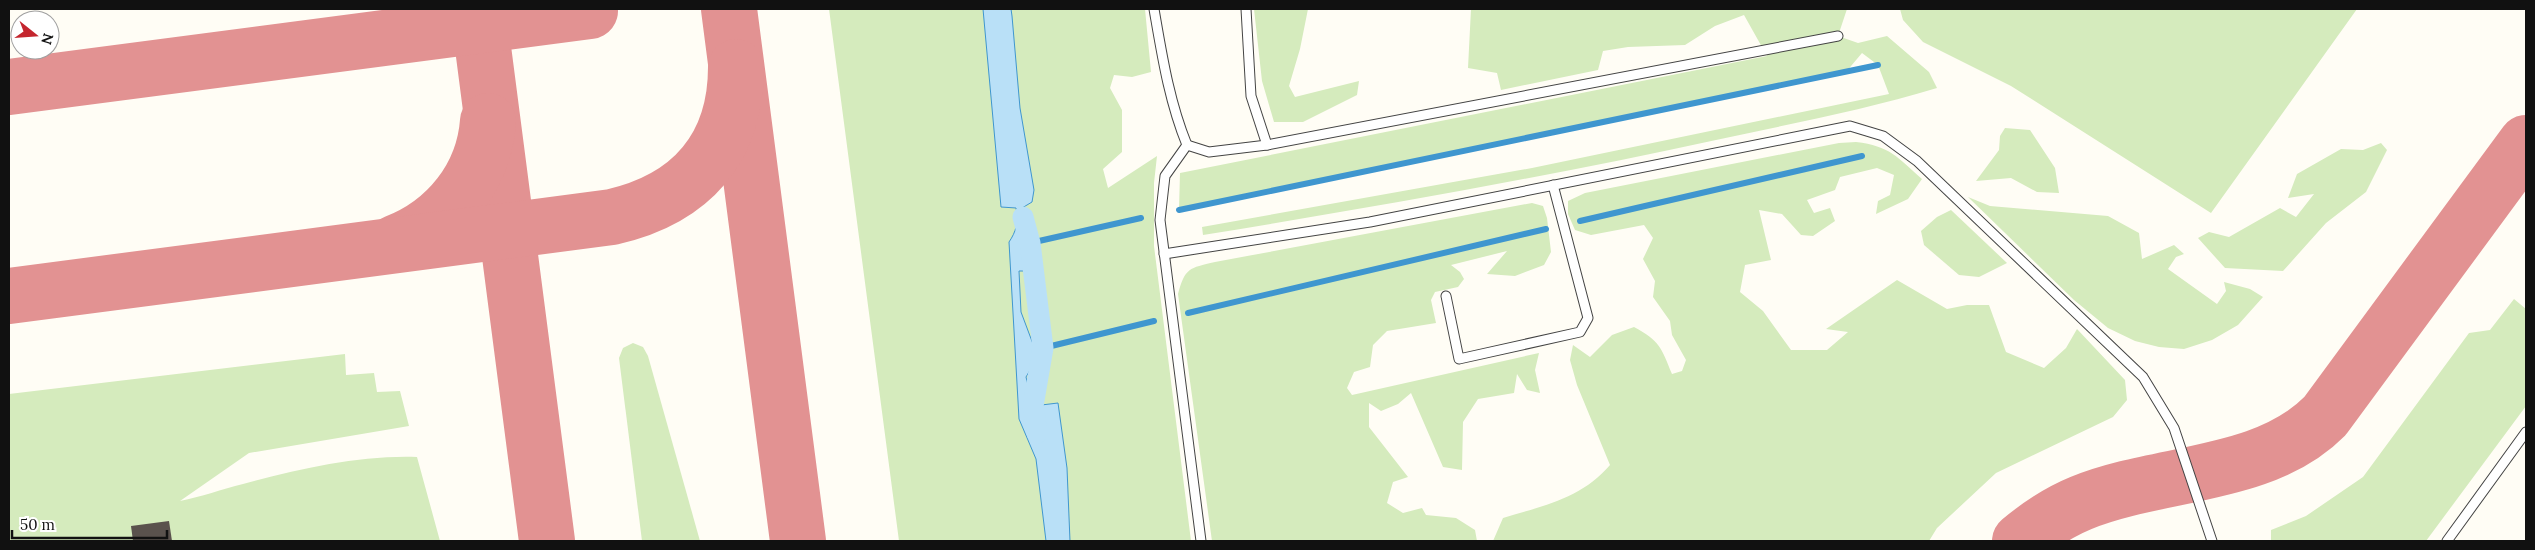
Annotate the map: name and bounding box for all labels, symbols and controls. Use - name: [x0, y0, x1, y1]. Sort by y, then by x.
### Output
- north arrow: [10, 10, 60, 60]
- text: N: [37, 31, 58, 47]
- scale bar: [12, 508, 168, 540]
- text: 50 m: [20, 515, 55, 534]

